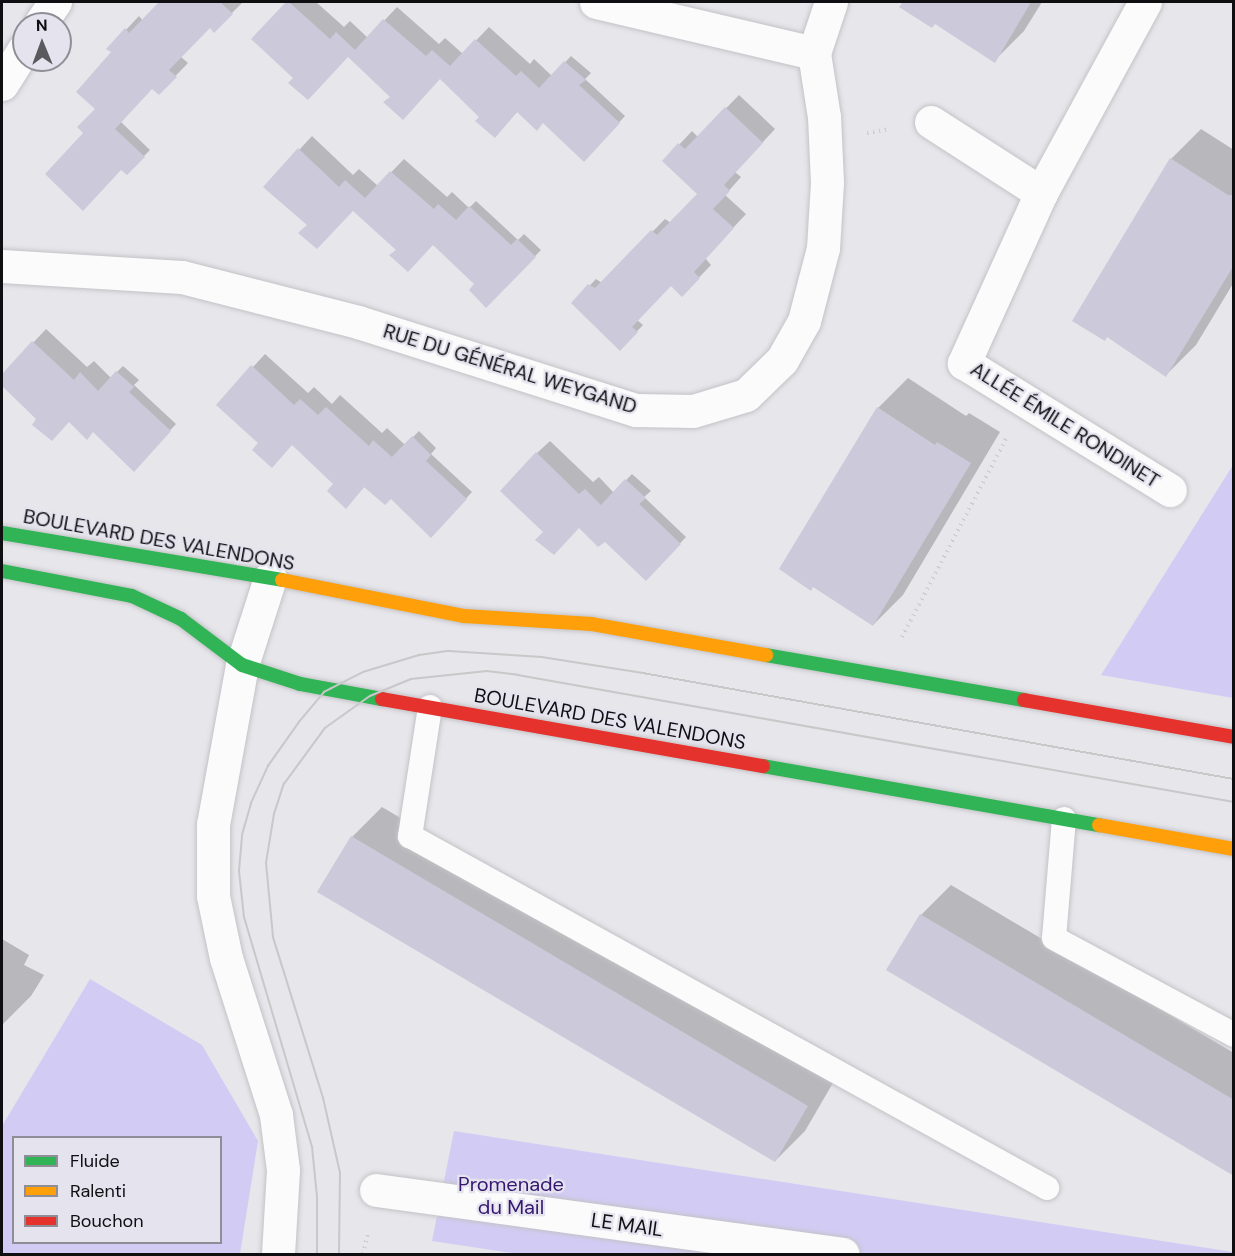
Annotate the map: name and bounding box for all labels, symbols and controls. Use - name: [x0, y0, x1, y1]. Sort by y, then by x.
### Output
- north arrow: [12, 12, 72, 72]
- text: N: [36, 15, 48, 36]
- street label: RUE DU GÉNÉRAL WEYGAND: [380, 319, 640, 419]
- street label: ALLÉE ÉMILE RONDINET: [966, 357, 1164, 493]
- street label: BOULEVARD DES VALENDONS: [21, 504, 297, 576]
- street label: BOULEVARD DES VALENDONS: [472, 683, 748, 755]
- legend: [12, 1136, 222, 1244]
- text: Fluide: [70, 1149, 120, 1173]
- park label: Promenade du Mail: [458, 1173, 564, 1220]
- text: Ralenti: [70, 1179, 126, 1203]
- street label: LE MAIL: [589, 1208, 665, 1242]
- text: Bouchon: [70, 1209, 144, 1233]

